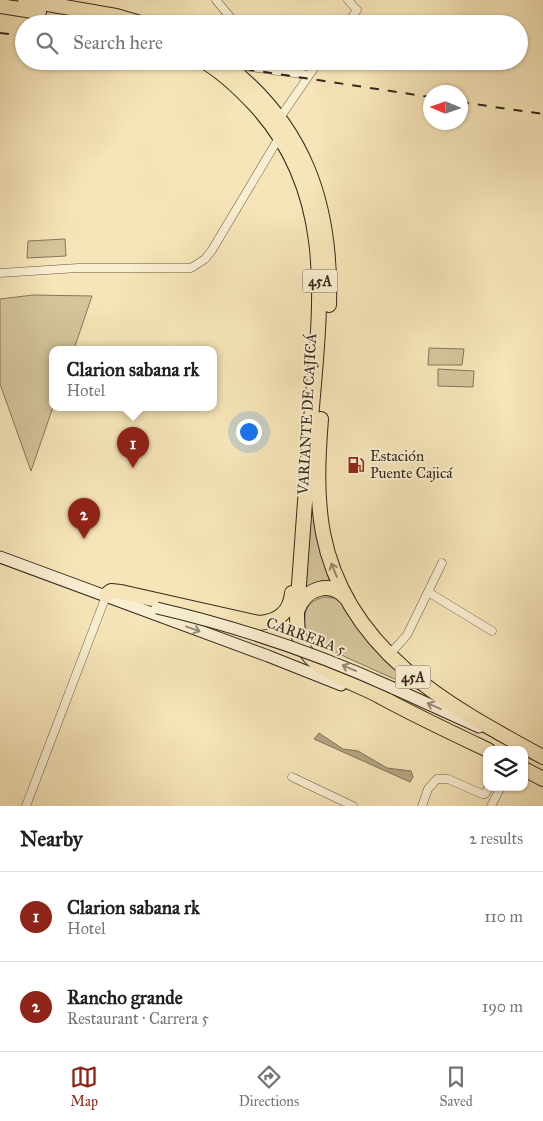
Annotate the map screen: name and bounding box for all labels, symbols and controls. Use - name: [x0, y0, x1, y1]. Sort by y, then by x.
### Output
- search box: [15, 15, 528, 70]
- icon: search: [33, 29, 61, 57]
- text: Search here: [73, 31, 163, 54]
- north arrow: [423, 85, 468, 130]
- road number: 45A: [302, 270, 338, 292]
- street label: VARIANTE DE CAJICÁ: [293, 333, 321, 496]
- popup: [49, 346, 217, 411]
- text: Clarion sabana rk: [67, 358, 199, 381]
- text: Hotel: [67, 381, 105, 400]
- your location: [236, 419, 262, 445]
- pin: 1: [117, 427, 149, 468]
- place label: Estación Puente Cajicá: [370, 447, 453, 482]
- fuel station icon: Estación Puente Cajicá: [346, 455, 366, 475]
- pin: 2: [68, 498, 100, 539]
- one-way arrow: [329, 563, 339, 578]
- street label: CARRERA 5: [264, 613, 348, 659]
- one-way arrow: [185, 625, 201, 634]
- one-way arrow: [342, 662, 357, 672]
- road number: 45A: [396, 666, 430, 689]
- one-way arrow: [427, 701, 442, 711]
- map controls: [483, 746, 528, 791]
- button: layers: [483, 746, 528, 791]
- text: Nearby: [20, 826, 83, 852]
- text: 2 results: [469, 829, 523, 848]
- text: Clarion sabana rk: [67, 896, 200, 919]
- text: 1: [33, 907, 39, 926]
- text: 110 m: [484, 907, 523, 926]
- text: Hotel: [67, 919, 105, 938]
- text: Rancho grande: [67, 986, 183, 1009]
- text: 2: [32, 997, 40, 1016]
- text: 190 m: [482, 997, 523, 1016]
- text: Restaurant · Carrera 5: [67, 1009, 209, 1028]
- tab: Map: [70, 1063, 98, 1110]
- tab: Directions: [239, 1063, 299, 1110]
- tab: Saved: [440, 1063, 473, 1110]

